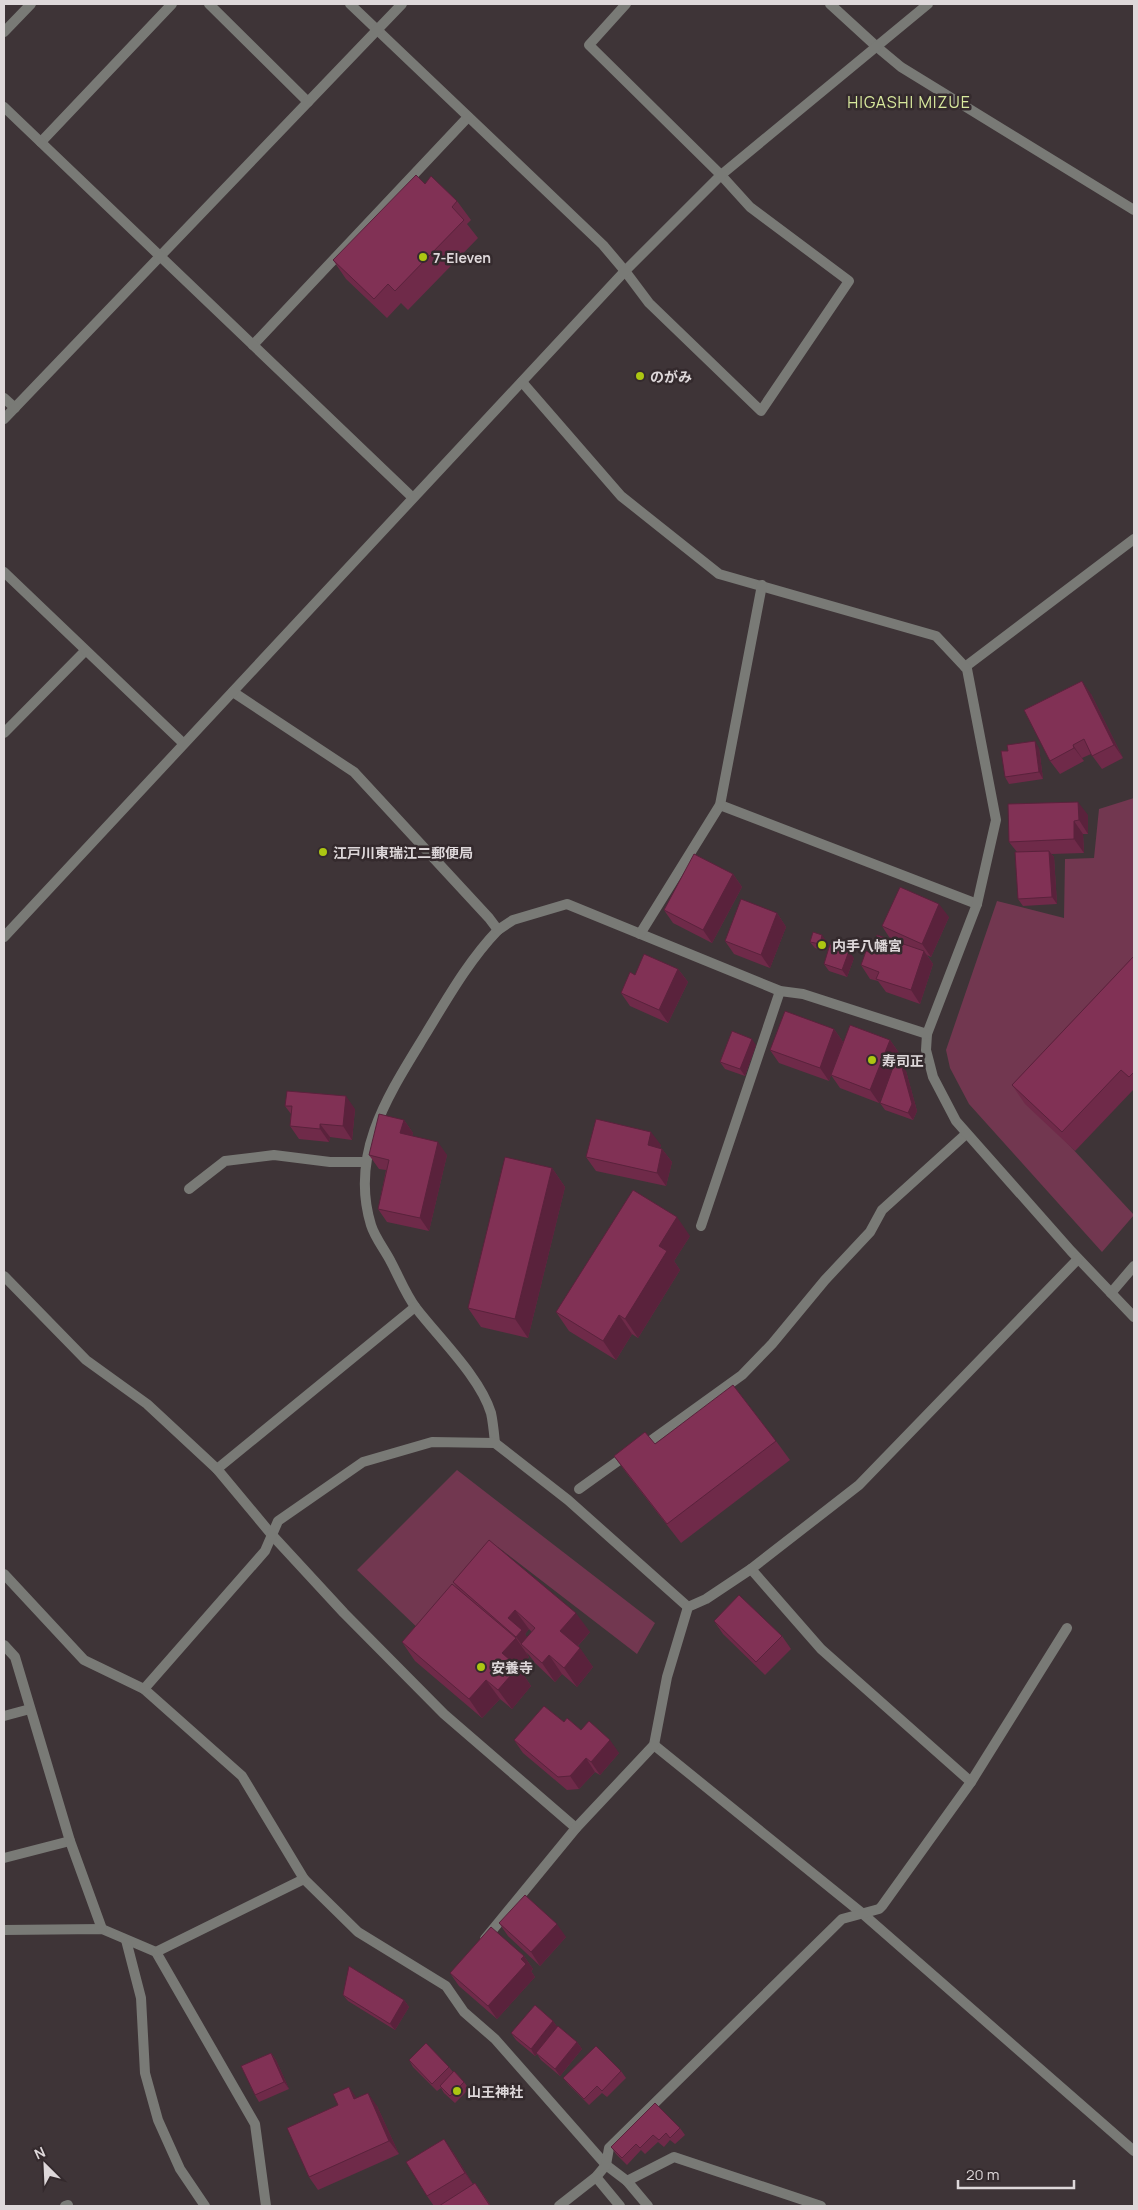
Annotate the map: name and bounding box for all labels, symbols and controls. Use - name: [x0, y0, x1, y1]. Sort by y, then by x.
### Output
- district label: HIGASHI MIZUE: [847, 91, 971, 113]
- place label: 7-Eleven: [433, 248, 491, 267]
- marker: 7-Eleven: [417, 251, 429, 263]
- place label: のがみ: [650, 367, 692, 386]
- marker: のがみ: [634, 370, 646, 382]
- place label: 江戸川東瑞江二郵便局: [333, 843, 473, 862]
- marker: 江戸川東瑞江二郵便局: [317, 846, 329, 858]
- place label: 内手八幡宮: [832, 936, 902, 955]
- marker: 内手八幡宮: [816, 939, 828, 951]
- place label: 寿司正: [882, 1051, 924, 1070]
- marker: 寿司正: [866, 1054, 878, 1066]
- place label: 安養寺: [491, 1658, 533, 1677]
- marker: 安養寺: [475, 1661, 487, 1673]
- place label: 山王神社: [467, 2082, 523, 2101]
- marker: 山王神社: [451, 2085, 463, 2097]
- north arrow: [20, 2140, 70, 2190]
- text: N: [31, 2142, 48, 2163]
- scale bar: [958, 2158, 1074, 2190]
- text: 20 m: [966, 2164, 999, 2185]

